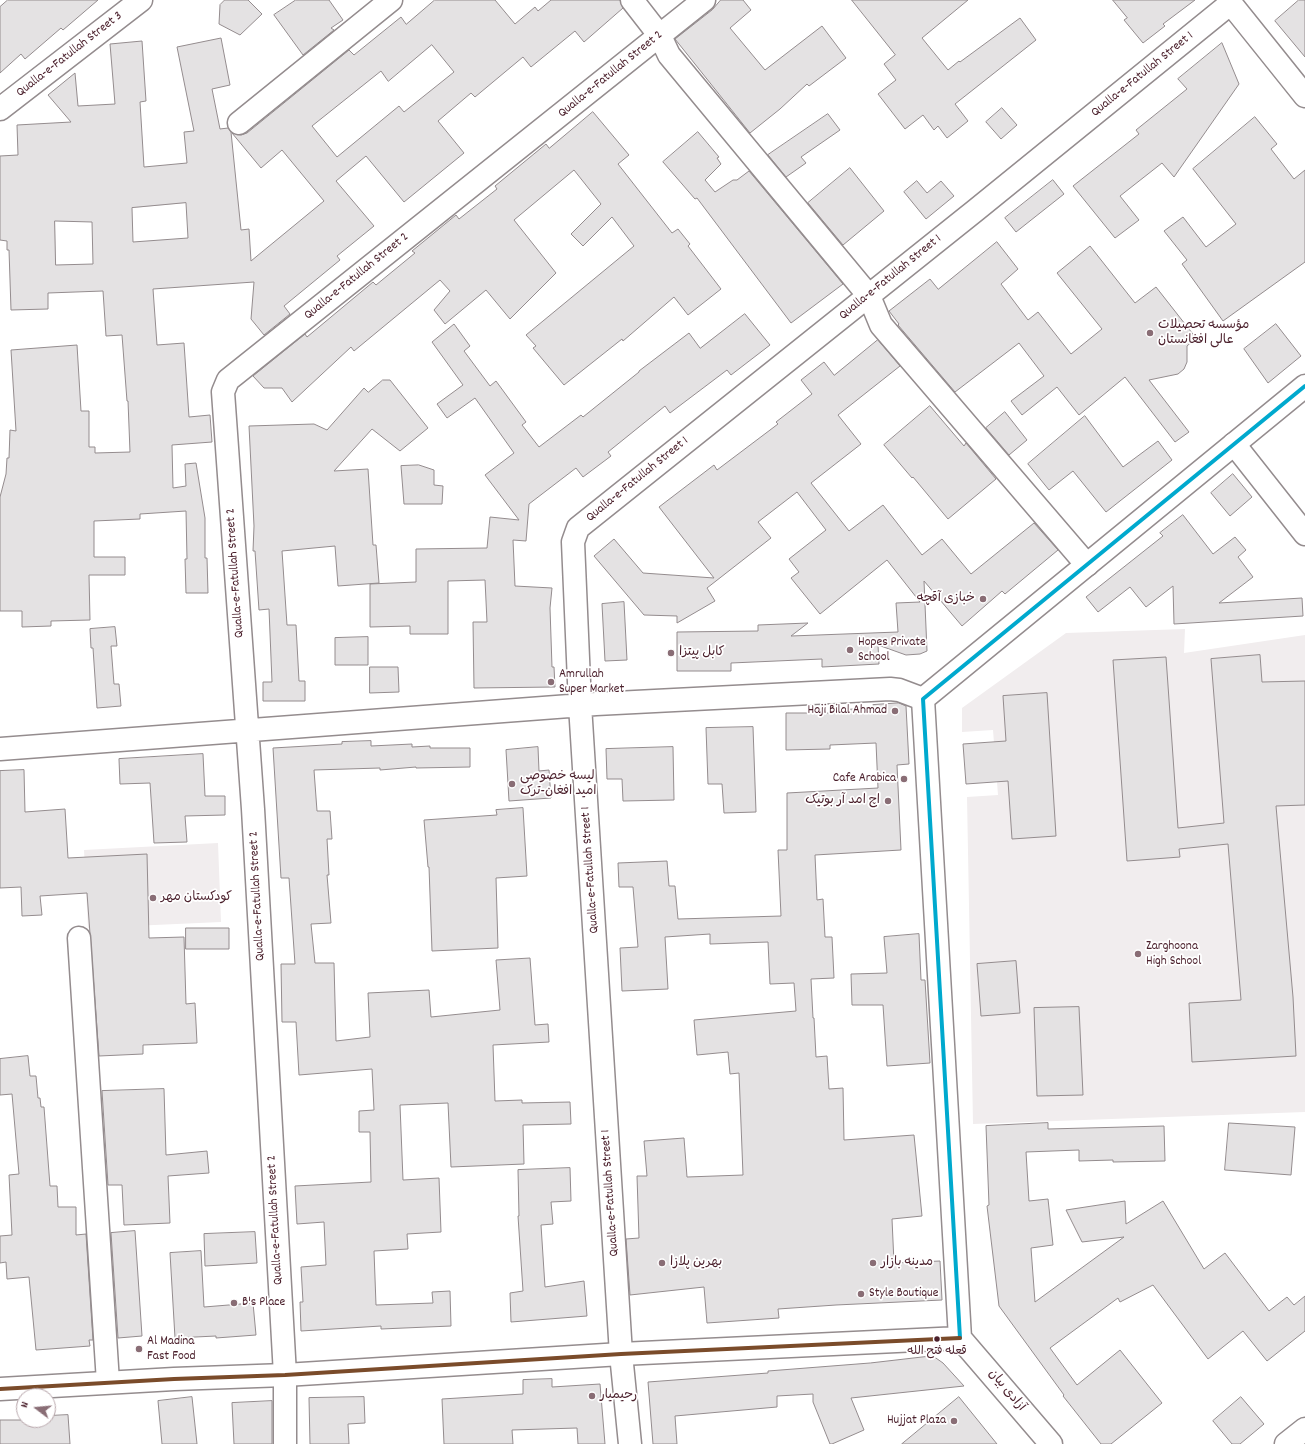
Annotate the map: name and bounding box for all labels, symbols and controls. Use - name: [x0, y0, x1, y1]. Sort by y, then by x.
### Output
- street label: Qualla-e-Fatullah Street 3: [14, 9, 126, 101]
- street label: Qualla-e-Fatullah Street 2: [556, 28, 666, 122]
- street label: Qualla-e-Fatullah Street 1: [1089, 29, 1197, 121]
- street label: Qualla-e-Fatullah Street 2: [302, 230, 412, 324]
- street label: Qualla-e-Fatullah Street 1: [837, 232, 945, 324]
- place label: مؤسسه تحصیلات عالی افغانستان: [1158, 318, 1249, 349]
- marker: مؤسسه تحصیلات عالی افغانستان: [1145, 328, 1155, 338]
- street label: Qualla-e-Fatullah Street 1: [584, 434, 692, 526]
- street label: Qualla-e-Fatullah Street 2: [224, 508, 248, 638]
- place label: خبازی آقچه: [917, 591, 975, 607]
- marker: خبازی آقچه: [978, 594, 988, 604]
- place label: Hopes Private School: [858, 635, 926, 666]
- place label: کابل پیتزا: [679, 645, 724, 661]
- marker: Hopes Private School: [845, 645, 855, 655]
- marker: کابل پیتزا: [666, 648, 676, 658]
- place label: Amrullah Super Market: [559, 667, 624, 698]
- marker: Amrullah Super Market: [546, 677, 556, 687]
- place label: Haji Bilal Ahmad: [808, 703, 887, 719]
- marker: Haji Bilal Ahmad: [890, 706, 900, 716]
- place label: لیسه خصوصی امید افغان-ترک: [520, 769, 597, 800]
- place label: Cafe Arabica: [833, 771, 896, 787]
- marker: Cafe Arabica: [899, 774, 909, 784]
- marker: لیسه خصوصی امید افغان-ترک: [507, 779, 517, 789]
- place label: اچ امد آر بوتیک: [805, 793, 880, 809]
- marker: اچ امد آر بوتیک: [883, 796, 893, 806]
- street label: Qualla-e-Fatullah Street 1: [579, 806, 603, 934]
- street label: Qualla-e-Fatullah Street 2: [247, 831, 269, 961]
- place label: کودکستان مهر: [161, 890, 232, 906]
- marker: کودکستان مهر: [148, 893, 158, 903]
- place label: Zarghoona High School: [1146, 939, 1201, 970]
- marker: Zarghoona High School: [1133, 949, 1143, 959]
- street label: Qualla-e-Fatullah Street 1: [599, 1129, 623, 1257]
- street label: Qualla-e-Fatullah Street 2: [265, 1155, 287, 1285]
- place label: بهرین پلازا: [670, 1255, 722, 1271]
- place label: مدینه بازار: [881, 1255, 933, 1271]
- marker: بهرین پلازا: [657, 1258, 667, 1268]
- marker: مدینه بازار: [868, 1258, 878, 1268]
- place label: Style Boutique: [869, 1286, 938, 1302]
- marker: Style Boutique: [856, 1289, 866, 1299]
- place label: B's Place: [242, 1295, 285, 1311]
- marker: B's Place: [229, 1298, 239, 1308]
- place label: Al Madina Fast Food: [147, 1334, 196, 1365]
- marker: قعله فتح الله: [932, 1334, 942, 1344]
- marker: Al Madina Fast Food: [134, 1344, 144, 1354]
- place label: قعله فتح الله: [907, 1345, 967, 1359]
- street label: آزادی بیان: [984, 1367, 1028, 1415]
- north arrow: [16, 1388, 56, 1428]
- place label: رحیمیار: [600, 1388, 637, 1404]
- marker: رحیمیار: [587, 1391, 597, 1401]
- text: N: [17, 1400, 34, 1410]
- place label: Hujjat Plaza: [887, 1413, 946, 1429]
- marker: Hujjat Plaza: [949, 1416, 959, 1426]

